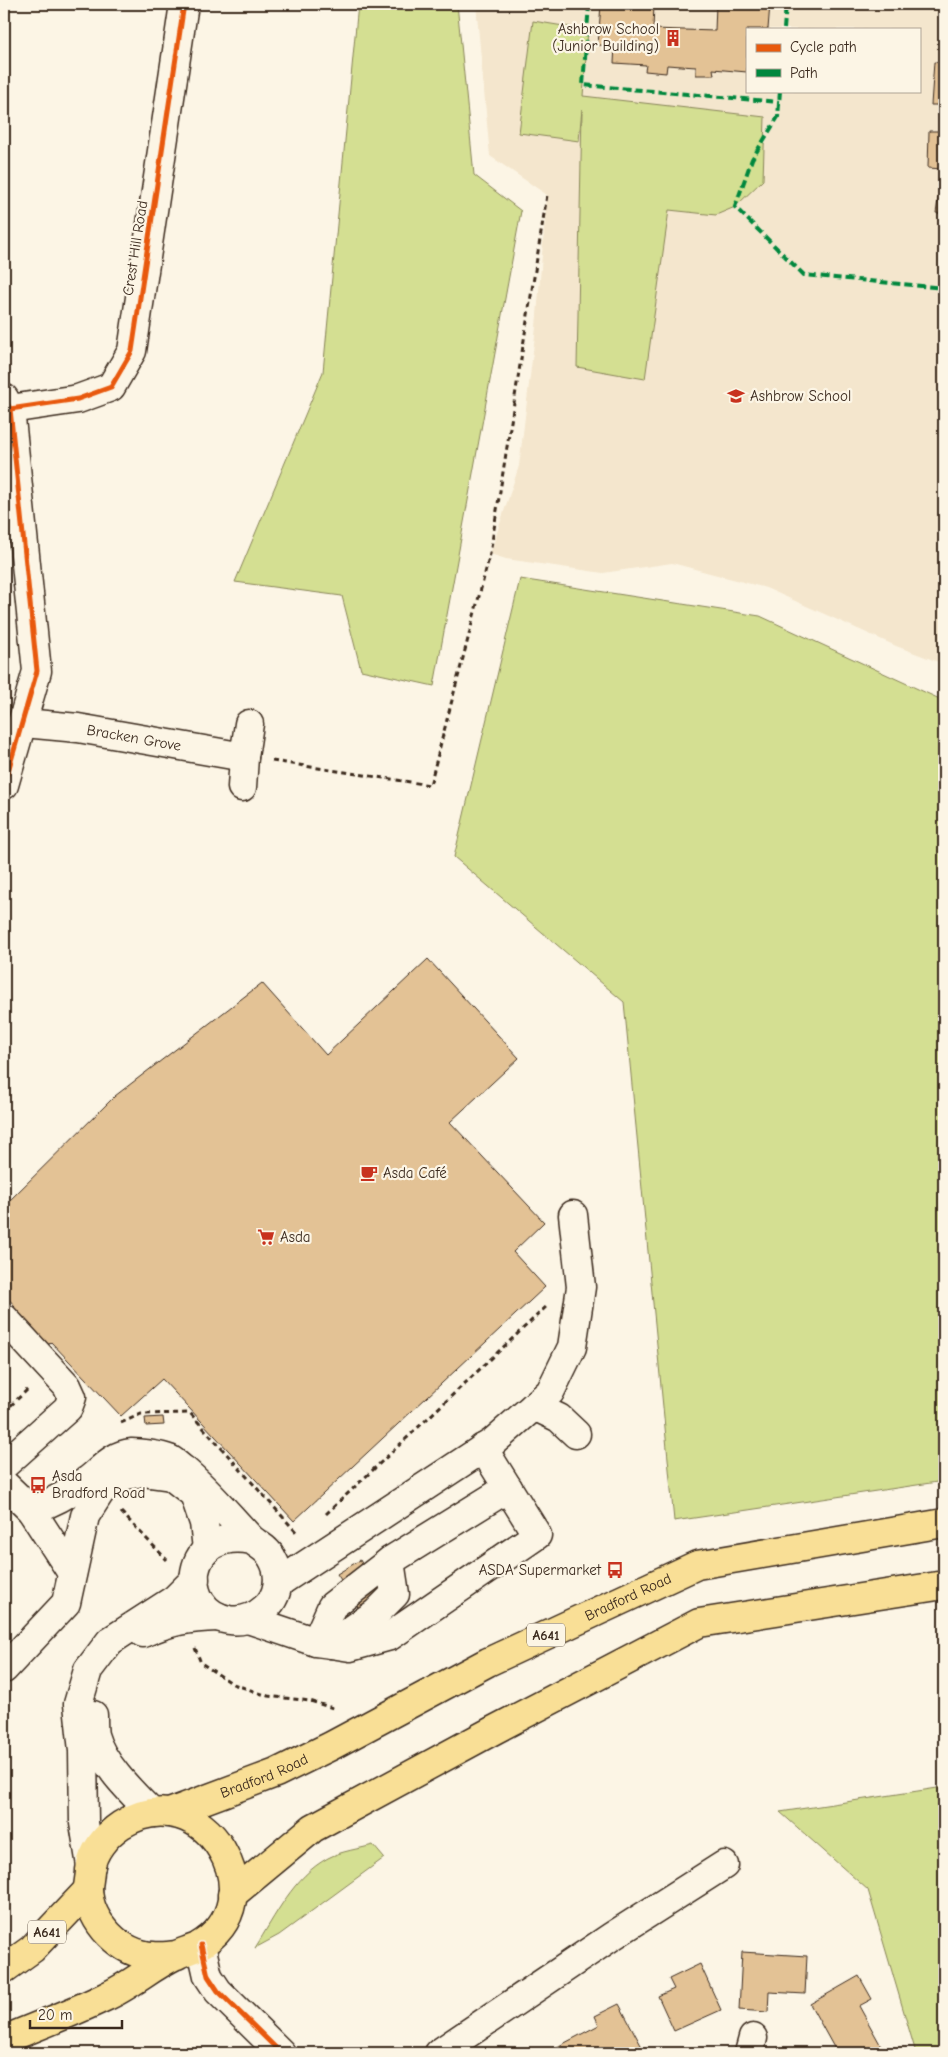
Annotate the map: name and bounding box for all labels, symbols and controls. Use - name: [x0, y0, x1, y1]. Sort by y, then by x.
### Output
- place label: Ashbrow School (Junior Building): [552, 20, 659, 55]
- building icon: Ashbrow School (Junior Building): [663, 28, 683, 48]
- legend: [746, 28, 920, 92]
- text: Cycle path: [790, 38, 857, 56]
- text: Path: [790, 64, 818, 82]
- street label: Crest Hill Road: [119, 199, 151, 297]
- school or university icon: Ashbrow School: [726, 386, 746, 406]
- place label: Ashbrow School: [750, 387, 851, 405]
- street label: Bracken Grove: [85, 721, 183, 755]
- cafe icon: Asda Café: [359, 1163, 379, 1183]
- place label: Asda Café: [383, 1164, 447, 1182]
- supermarket icon: Asda: [256, 1227, 276, 1247]
- place label: Asda: [280, 1228, 311, 1246]
- place label: Asda Bradford Road: [52, 1467, 145, 1502]
- bus stop icon: Asda Bradford Road: [28, 1475, 48, 1495]
- bus stop icon: ASDA Supermarket: [605, 1560, 625, 1580]
- place label: ASDA Supermarket: [479, 1561, 602, 1579]
- street label: Bradford Road: [582, 1569, 674, 1625]
- road number: A641: [527, 1624, 565, 1646]
- street label: Bradford Road: [218, 1750, 311, 1802]
- road number: A641: [28, 1920, 66, 1944]
- scale bar: [30, 1997, 122, 2029]
- text: 20 m: [38, 2006, 72, 2024]

